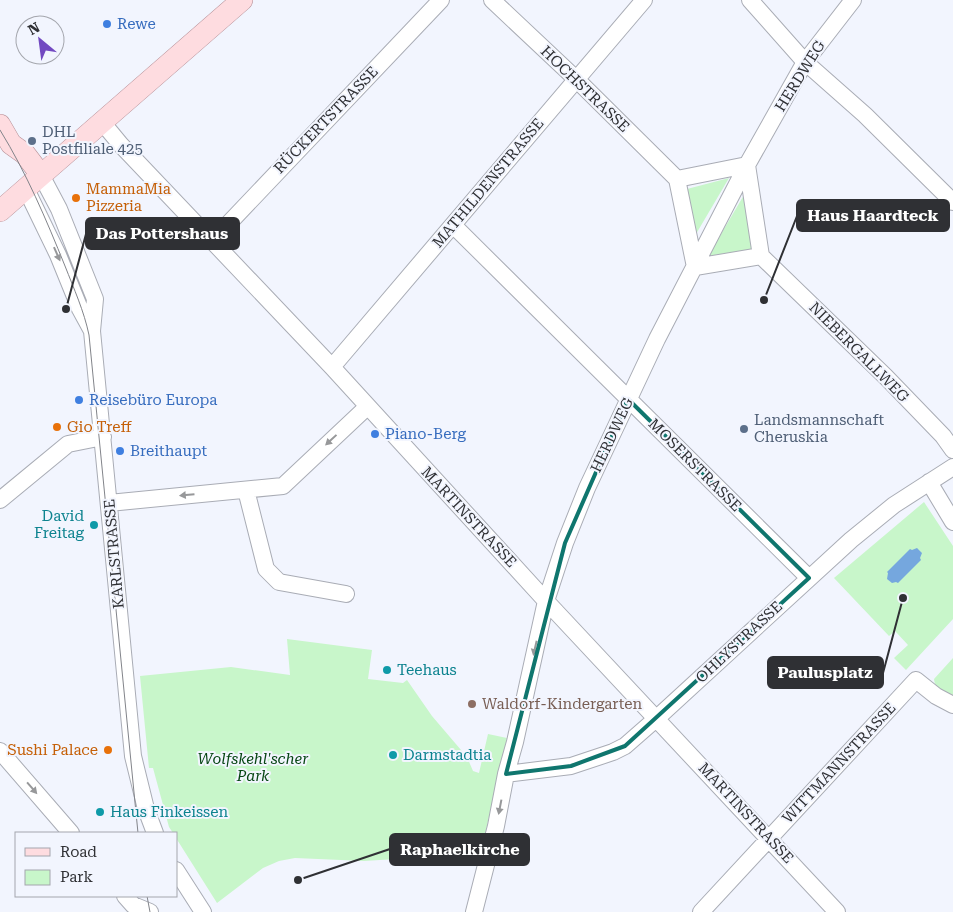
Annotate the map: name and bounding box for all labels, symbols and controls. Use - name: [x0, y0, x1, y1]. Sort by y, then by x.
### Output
- north arrow: [15, 15, 65, 65]
- place label: Rewe: [117, 15, 156, 33]
- marker: Rewe: [101, 18, 113, 30]
- text: N: [25, 19, 42, 38]
- street label: HERDWEG: [771, 37, 829, 115]
- street label: HOCHSTRASSE: [537, 42, 633, 136]
- street label: RÜCKERTSTRASSE: [270, 63, 382, 177]
- street label: MATHILDENSTRASSE: [429, 115, 547, 251]
- place label: DHL Postfiliale 425: [42, 123, 143, 158]
- marker: DHL Postfiliale 425: [26, 135, 38, 147]
- place label: MammaMia Pizzeria: [86, 180, 171, 215]
- marker: MammaMia Pizzeria: [70, 192, 82, 204]
- callout: Haus Haardteck: [797, 200, 949, 231]
- text: Haus Haardteck: [807, 206, 939, 225]
- callout: Das Pottershaus: [86, 218, 239, 249]
- text: Das Pottershaus: [96, 224, 228, 243]
- one-way arrow: [53, 247, 61, 261]
- street label: NIEBERGALLWEG: [805, 298, 913, 406]
- place label: Reisebüro Europa: [89, 391, 217, 409]
- marker: Reisebüro Europa: [73, 394, 85, 406]
- street label: HERDWEG: [587, 394, 637, 475]
- place label: Landsmannschaft Cheruskia: [754, 411, 885, 446]
- street label: MOSERSTRASSE: [645, 415, 745, 515]
- place label: Gio Treff: [67, 418, 132, 436]
- marker: Gio Treff: [51, 421, 63, 433]
- marker: Landsmannschaft Cheruskia: [738, 423, 750, 435]
- place label: Piano-Berg: [385, 425, 466, 443]
- marker: Piano-Berg: [369, 428, 381, 440]
- one-way arrow: [326, 434, 338, 446]
- place label: Breithaupt: [130, 442, 208, 460]
- marker: Breithaupt: [114, 445, 126, 457]
- street label: MARTINSTRASSE: [418, 463, 520, 571]
- one-way arrow: [179, 491, 195, 499]
- street label: KARLSTRASSE: [100, 498, 128, 610]
- place label: David Freitag: [34, 507, 84, 542]
- marker: David Freitag: [88, 519, 100, 531]
- street label: OHLYSTRASSE: [692, 597, 786, 687]
- one-way arrow: [531, 640, 539, 656]
- callout: Paulusplatz: [768, 657, 883, 688]
- place label: Teehaus: [397, 661, 457, 679]
- text: Paulusplatz: [778, 663, 872, 682]
- marker: Teehaus: [381, 664, 393, 676]
- place label: Waldorf-Kindergarten: [482, 695, 642, 713]
- marker: Waldorf-Kindergarten: [466, 698, 478, 710]
- street label: WITTMANNSTRASSE: [778, 699, 900, 827]
- place label: Sushi Palace: [7, 741, 98, 759]
- marker: Sushi Palace: [102, 744, 114, 756]
- place label: Darmstadtia: [403, 746, 491, 764]
- marker: Darmstadtia: [387, 749, 399, 761]
- park label: Wolfskehl'scher Park: [198, 750, 309, 785]
- street label: MARTINSTRASSE: [695, 759, 797, 867]
- one-way arrow: [26, 781, 38, 793]
- one-way arrow: [496, 799, 504, 814]
- place label: Haus Finkeissen: [110, 803, 228, 821]
- marker: Haus Finkeissen: [94, 806, 106, 818]
- legend: [15, 832, 178, 897]
- callout: Raphaelkirche: [390, 834, 529, 865]
- text: Raphaelkirche: [400, 840, 520, 859]
- text: Road: [60, 843, 97, 861]
- text: Park: [60, 868, 94, 886]

